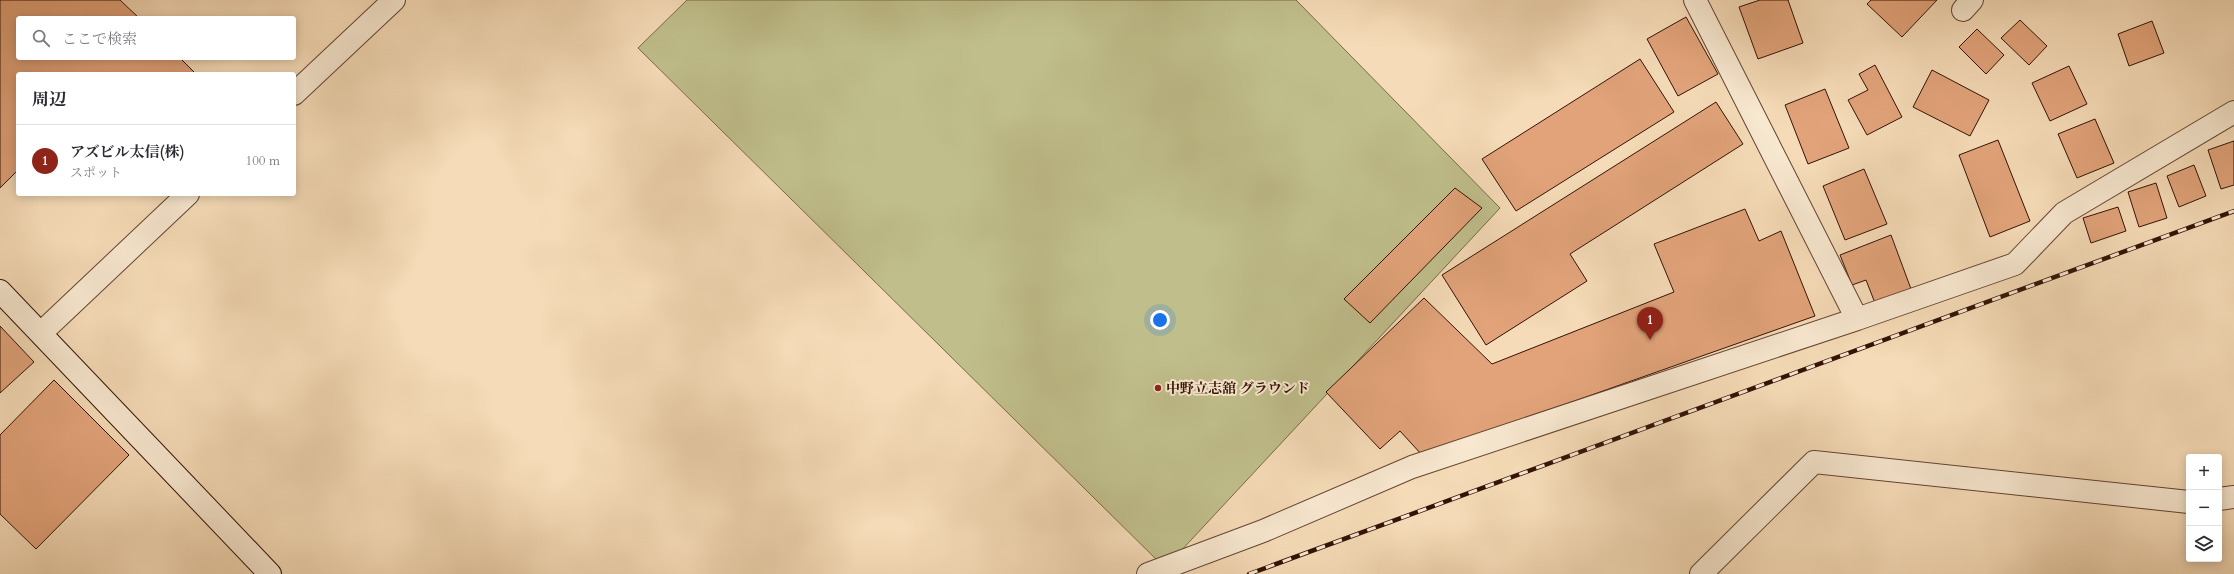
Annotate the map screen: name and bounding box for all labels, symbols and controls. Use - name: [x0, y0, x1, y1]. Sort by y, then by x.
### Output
- search box: [16, 16, 296, 60]
- icon: search: [30, 27, 52, 49]
- text: ここで検索: [62, 29, 137, 49]
- text: 周辺: [32, 88, 66, 111]
- text: アズビル太信(株): [70, 142, 185, 162]
- text: 1: [42, 152, 48, 170]
- text: 100 m: [246, 152, 280, 170]
- text: スポット: [70, 164, 122, 182]
- pin: 1: [1637, 307, 1663, 340]
- your location: [1150, 310, 1170, 330]
- place label: 中野立志舘 グラウンド: [1166, 379, 1310, 398]
- marker: 中野立志舘 グラウンド: [1153, 383, 1163, 393]
- map controls: [2186, 454, 2222, 562]
- button: +: [2186, 454, 2222, 490]
- button: −: [2186, 490, 2222, 526]
- button: layers: [2186, 526, 2222, 562]

